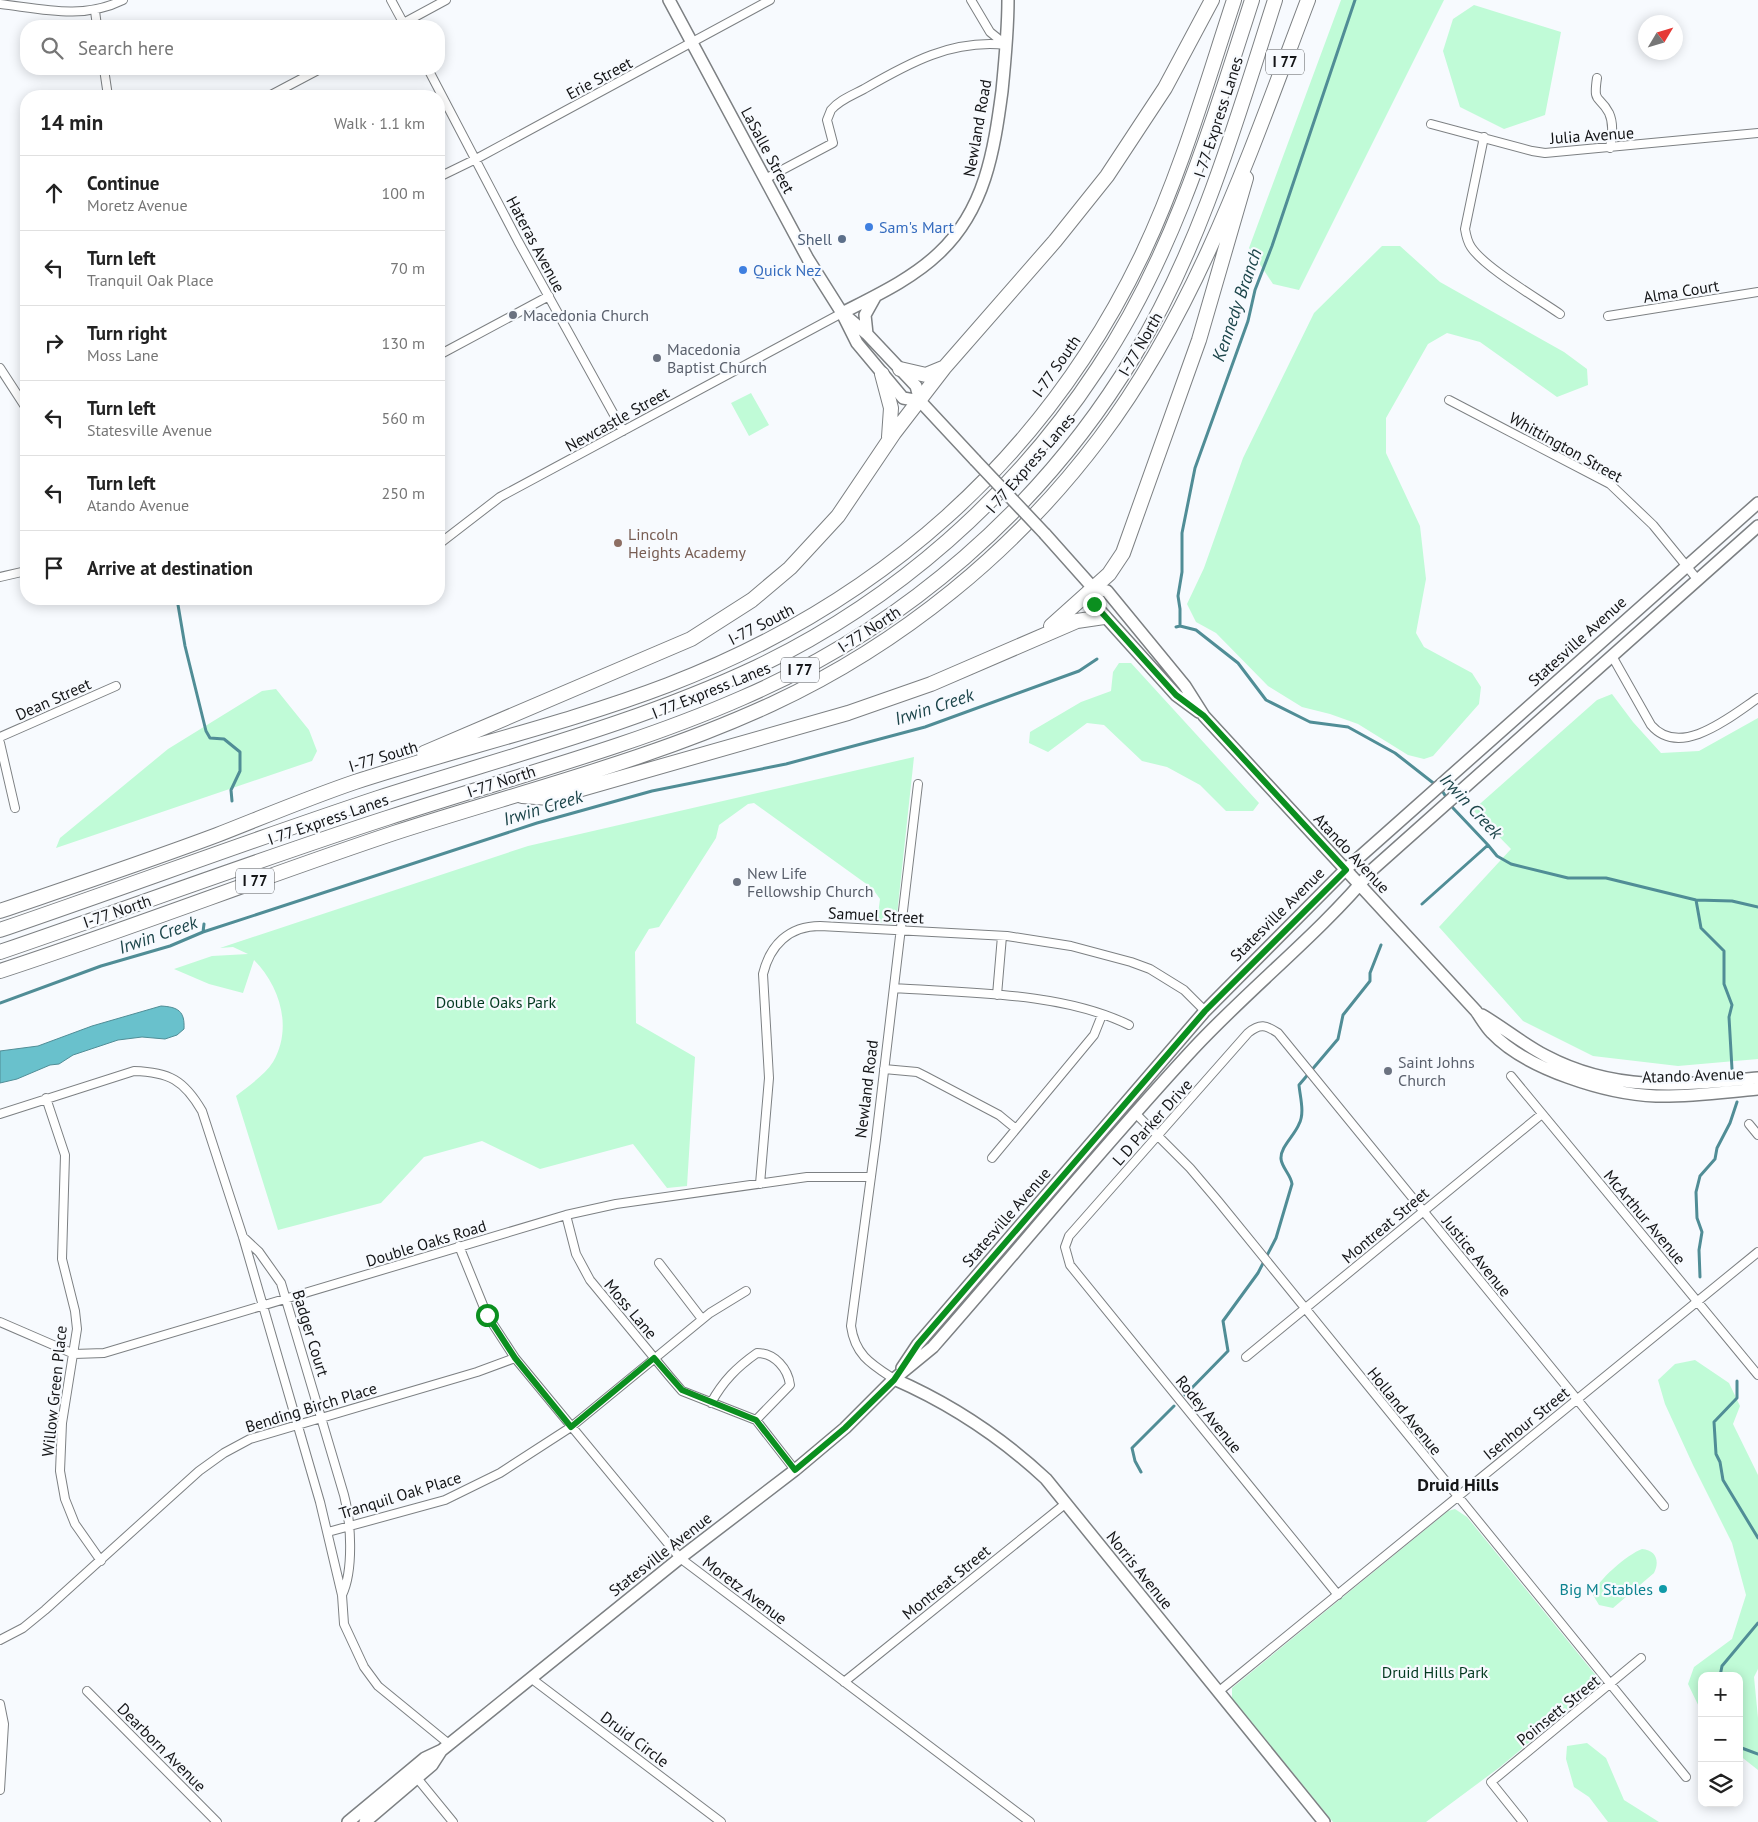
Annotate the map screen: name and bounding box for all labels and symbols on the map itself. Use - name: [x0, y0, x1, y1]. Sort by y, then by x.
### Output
- north arrow: [1638, 15, 1683, 60]
- road number: I 77: [1266, 50, 1304, 74]
- street label: Erie Street: [563, 52, 636, 104]
- street label: I 77 Express Lanes: [1189, 54, 1247, 180]
- street label: Newland Road: [959, 78, 995, 178]
- street label: LaSalle Street: [737, 103, 799, 197]
- street label: Julia Avenue: [1548, 122, 1635, 148]
- street label: Hateras Avenue: [502, 193, 570, 295]
- place label: Sam's Mart: [879, 217, 954, 237]
- marker: Sam's Mart: [863, 221, 875, 233]
- place label: Shell: [797, 229, 832, 249]
- marker: Shell: [836, 233, 848, 245]
- water label: Kennedy Branch: [1206, 245, 1267, 364]
- place label: Quick Nez: [753, 260, 821, 280]
- marker: Quick Nez: [737, 264, 749, 276]
- street label: Alma Court: [1642, 275, 1721, 307]
- place label: Macedonia Church: [523, 305, 649, 325]
- street label: I-77 North: [1114, 308, 1166, 380]
- marker: Macedonia Church: [507, 309, 519, 321]
- street label: I-77 South: [1027, 331, 1085, 401]
- place label: Macedonia Baptist Church: [667, 339, 767, 377]
- marker: Macedonia Baptist Church: [651, 352, 663, 364]
- street label: Newcastle Street: [562, 382, 673, 456]
- street label: Whittington Street: [1506, 408, 1627, 487]
- street label: I 77 Express Lanes: [981, 409, 1079, 517]
- place label: Lincoln Heights Academy: [628, 524, 746, 562]
- marker: Lincoln Heights Academy: [612, 537, 624, 549]
- street label: Statesville Avenue: [1524, 592, 1630, 690]
- route end: [1083, 593, 1106, 616]
- street label: I-77 South: [725, 599, 797, 649]
- street label: I-77 North: [834, 601, 904, 657]
- street label: I 77 Express Lanes: [649, 657, 773, 723]
- road number: I 77: [781, 658, 819, 682]
- street label: Dean Street: [12, 673, 94, 724]
- water label: Irwin Creek: [891, 683, 977, 730]
- street label: I-77 South: [346, 736, 420, 776]
- street label: I-77 North: [464, 761, 538, 801]
- water label: Irwin Creek: [1435, 768, 1508, 844]
- water label: Irwin Creek: [500, 784, 586, 830]
- street label: I 77 Express Lanes: [265, 789, 391, 849]
- street label: Atando Avenue: [1310, 809, 1394, 897]
- place label: New Life Fellowship Church: [747, 863, 874, 901]
- street label: Statesville Avenue: [1226, 863, 1328, 965]
- road number: I 77: [236, 868, 274, 894]
- marker: New Life Fellowship Church: [731, 876, 743, 888]
- street label: I-77 North: [80, 890, 154, 932]
- street label: Samuel Street: [828, 903, 925, 928]
- water label: Irwin Creek: [115, 910, 201, 959]
- park label: Double Oaks Park: [436, 992, 557, 1012]
- street label: Newland Road: [850, 1039, 882, 1139]
- place label: Saint Johns Church: [1398, 1052, 1475, 1090]
- street label: Atando Avenue: [1642, 1063, 1744, 1087]
- marker: Saint Johns Church: [1382, 1065, 1394, 1077]
- street label: L D Parker Drive: [1108, 1075, 1196, 1169]
- street label: Statesville Avenue: [957, 1163, 1055, 1271]
- street label: McArthur Avenue: [1600, 1166, 1690, 1268]
- street label: Montreat Street: [1337, 1182, 1433, 1267]
- street label: Justice Avenue: [1438, 1211, 1516, 1301]
- street label: Double Oaks Road: [363, 1215, 489, 1271]
- street label: Moss Lane: [600, 1275, 662, 1343]
- street label: Badger Court: [288, 1287, 334, 1379]
- route start: [476, 1304, 499, 1327]
- street label: Willow Green Place: [37, 1324, 71, 1458]
- street label: Holland Avenue: [1363, 1363, 1447, 1459]
- street label: Rodey Avenue: [1172, 1371, 1246, 1457]
- street label: Bending Birch Place: [243, 1377, 379, 1437]
- street label: Isenhour Street: [1479, 1382, 1573, 1464]
- street label: Tranquil Oak Place: [337, 1467, 463, 1523]
- district label: Druid Hills: [1417, 1473, 1499, 1496]
- street label: Statesville Avenue: [605, 1508, 715, 1600]
- street label: Norris Avenue: [1102, 1527, 1178, 1613]
- street label: Montreat Street: [898, 1540, 994, 1624]
- street label: Moretz Avenue: [699, 1552, 791, 1628]
- place label: Big M Stables: [1560, 1579, 1653, 1599]
- marker: Big M Stables: [1657, 1583, 1669, 1595]
- park label: Druid Hills Park: [1382, 1662, 1489, 1682]
- street label: Poinsett Street: [1513, 1670, 1604, 1750]
- street label: Dearborn Avenue: [114, 1699, 210, 1795]
- street label: Druid Circle: [597, 1707, 673, 1771]

